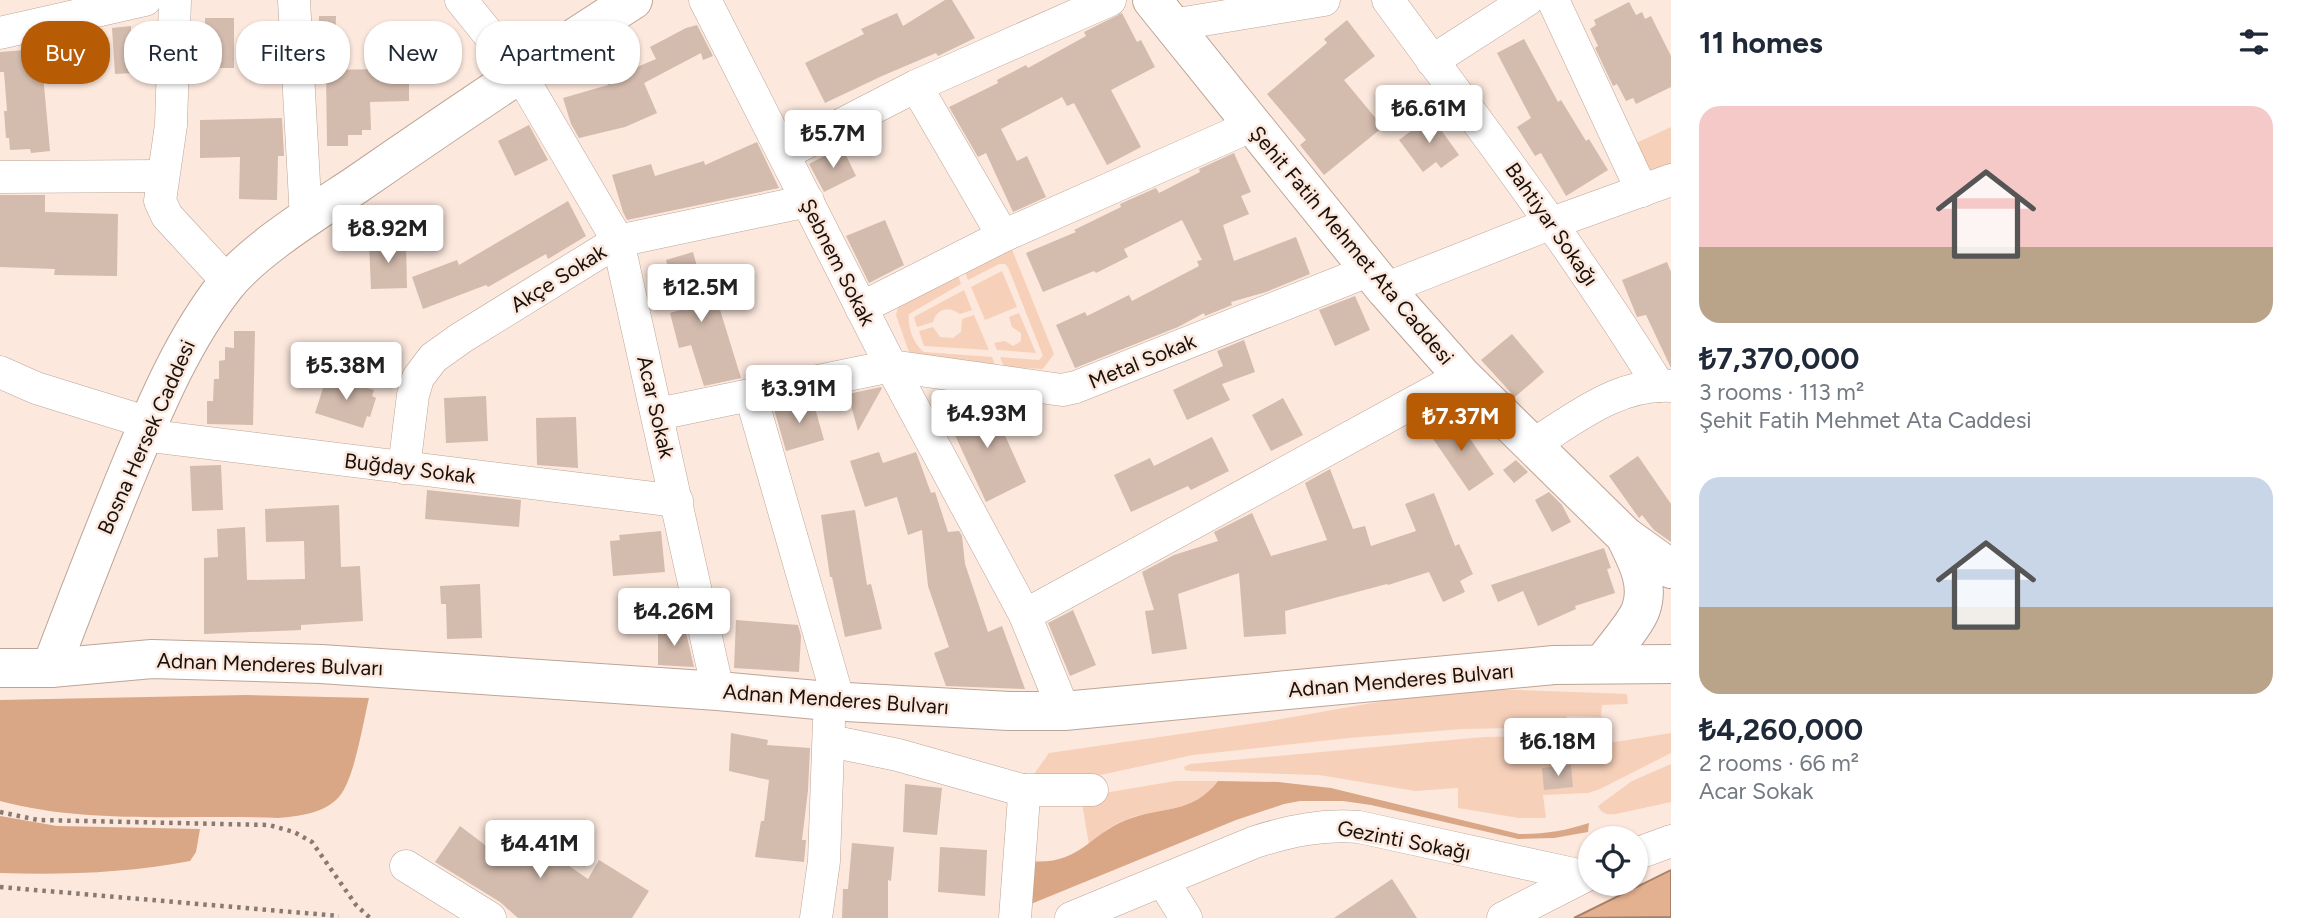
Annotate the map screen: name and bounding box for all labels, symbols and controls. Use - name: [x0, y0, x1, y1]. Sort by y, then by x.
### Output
- chip: Buy: [21, 21, 110, 84]
- chip: Rent: [124, 21, 222, 84]
- chip: Filters: [236, 21, 350, 84]
- chip: New: [364, 21, 462, 84]
- chip: Apartment: [476, 21, 640, 84]
- icon: filters: [2235, 23, 2273, 61]
- text: 11 homes: [1699, 24, 1823, 61]
- pin: ₺6.61M: [1372, 86, 1486, 145]
- text: ₺6.61M: [1392, 94, 1466, 122]
- pin: ₺5.7M: [784, 110, 882, 170]
- text: ₺5.7M: [801, 119, 865, 147]
- street label: Şehit Fatih Mehmet Ata Caddesi: [1245, 121, 1459, 369]
- icon: home: [1923, 151, 2049, 277]
- street label: Bahtiyar Sokağı: [1500, 158, 1604, 290]
- street label: Şebnem Sokak: [795, 194, 881, 330]
- pin: ₺8.92M: [331, 205, 445, 265]
- text: ₺8.92M: [348, 214, 428, 242]
- street label: Akçe Sokak: [506, 238, 611, 317]
- pin: ₺12.5M: [644, 264, 758, 324]
- text: ₺12.5M: [664, 273, 738, 301]
- street label: Metal Sokak: [1085, 328, 1200, 394]
- street label: Bosna Hersek Caddesi: [92, 336, 200, 538]
- text: ₺7,370,000: [1699, 340, 1859, 377]
- pin: ₺5.38M: [289, 342, 403, 402]
- text: ₺5.38M: [307, 351, 385, 379]
- street label: Acar Sokak: [632, 353, 680, 461]
- pin: ₺3.91M: [742, 366, 856, 425]
- text: ₺3.91M: [762, 374, 836, 402]
- text: 3 rooms · 113 m²: [1699, 378, 1864, 406]
- pin: ₺4.93M: [930, 391, 1044, 450]
- pin: ₺7.37M: [1404, 393, 1518, 453]
- text: ₺4.93M: [947, 399, 1027, 427]
- text: ₺7.37M: [1423, 402, 1499, 430]
- text: Şehit Fatih Mehmet Ata Caddesi: [1699, 406, 2032, 434]
- street label: Buğday Sokak: [343, 448, 478, 489]
- icon: home: [1923, 522, 2049, 648]
- pin: ₺4.26M: [617, 588, 731, 648]
- text: ₺4.26M: [634, 597, 714, 625]
- street label: Adnan Menderes Bulvarı: [156, 648, 384, 680]
- street label: Adnan Menderes Bulvarı: [1287, 658, 1515, 702]
- street label: Adnan Menderes Bulvarı: [722, 679, 950, 719]
- text: ₺4,260,000: [1699, 711, 1863, 748]
- pin: ₺6.18M: [1501, 718, 1615, 778]
- text: ₺6.18M: [1520, 727, 1596, 755]
- text: 2 rooms · 66 m²: [1699, 749, 1859, 777]
- text: Acar Sokak: [1699, 777, 1813, 805]
- street label: Gezinti Sokağı: [1335, 815, 1473, 865]
- pin: ₺4.41M: [483, 820, 597, 880]
- map controls: [1578, 826, 1648, 896]
- button: locate: [1578, 826, 1648, 896]
- text: ₺4.41M: [501, 829, 579, 857]

